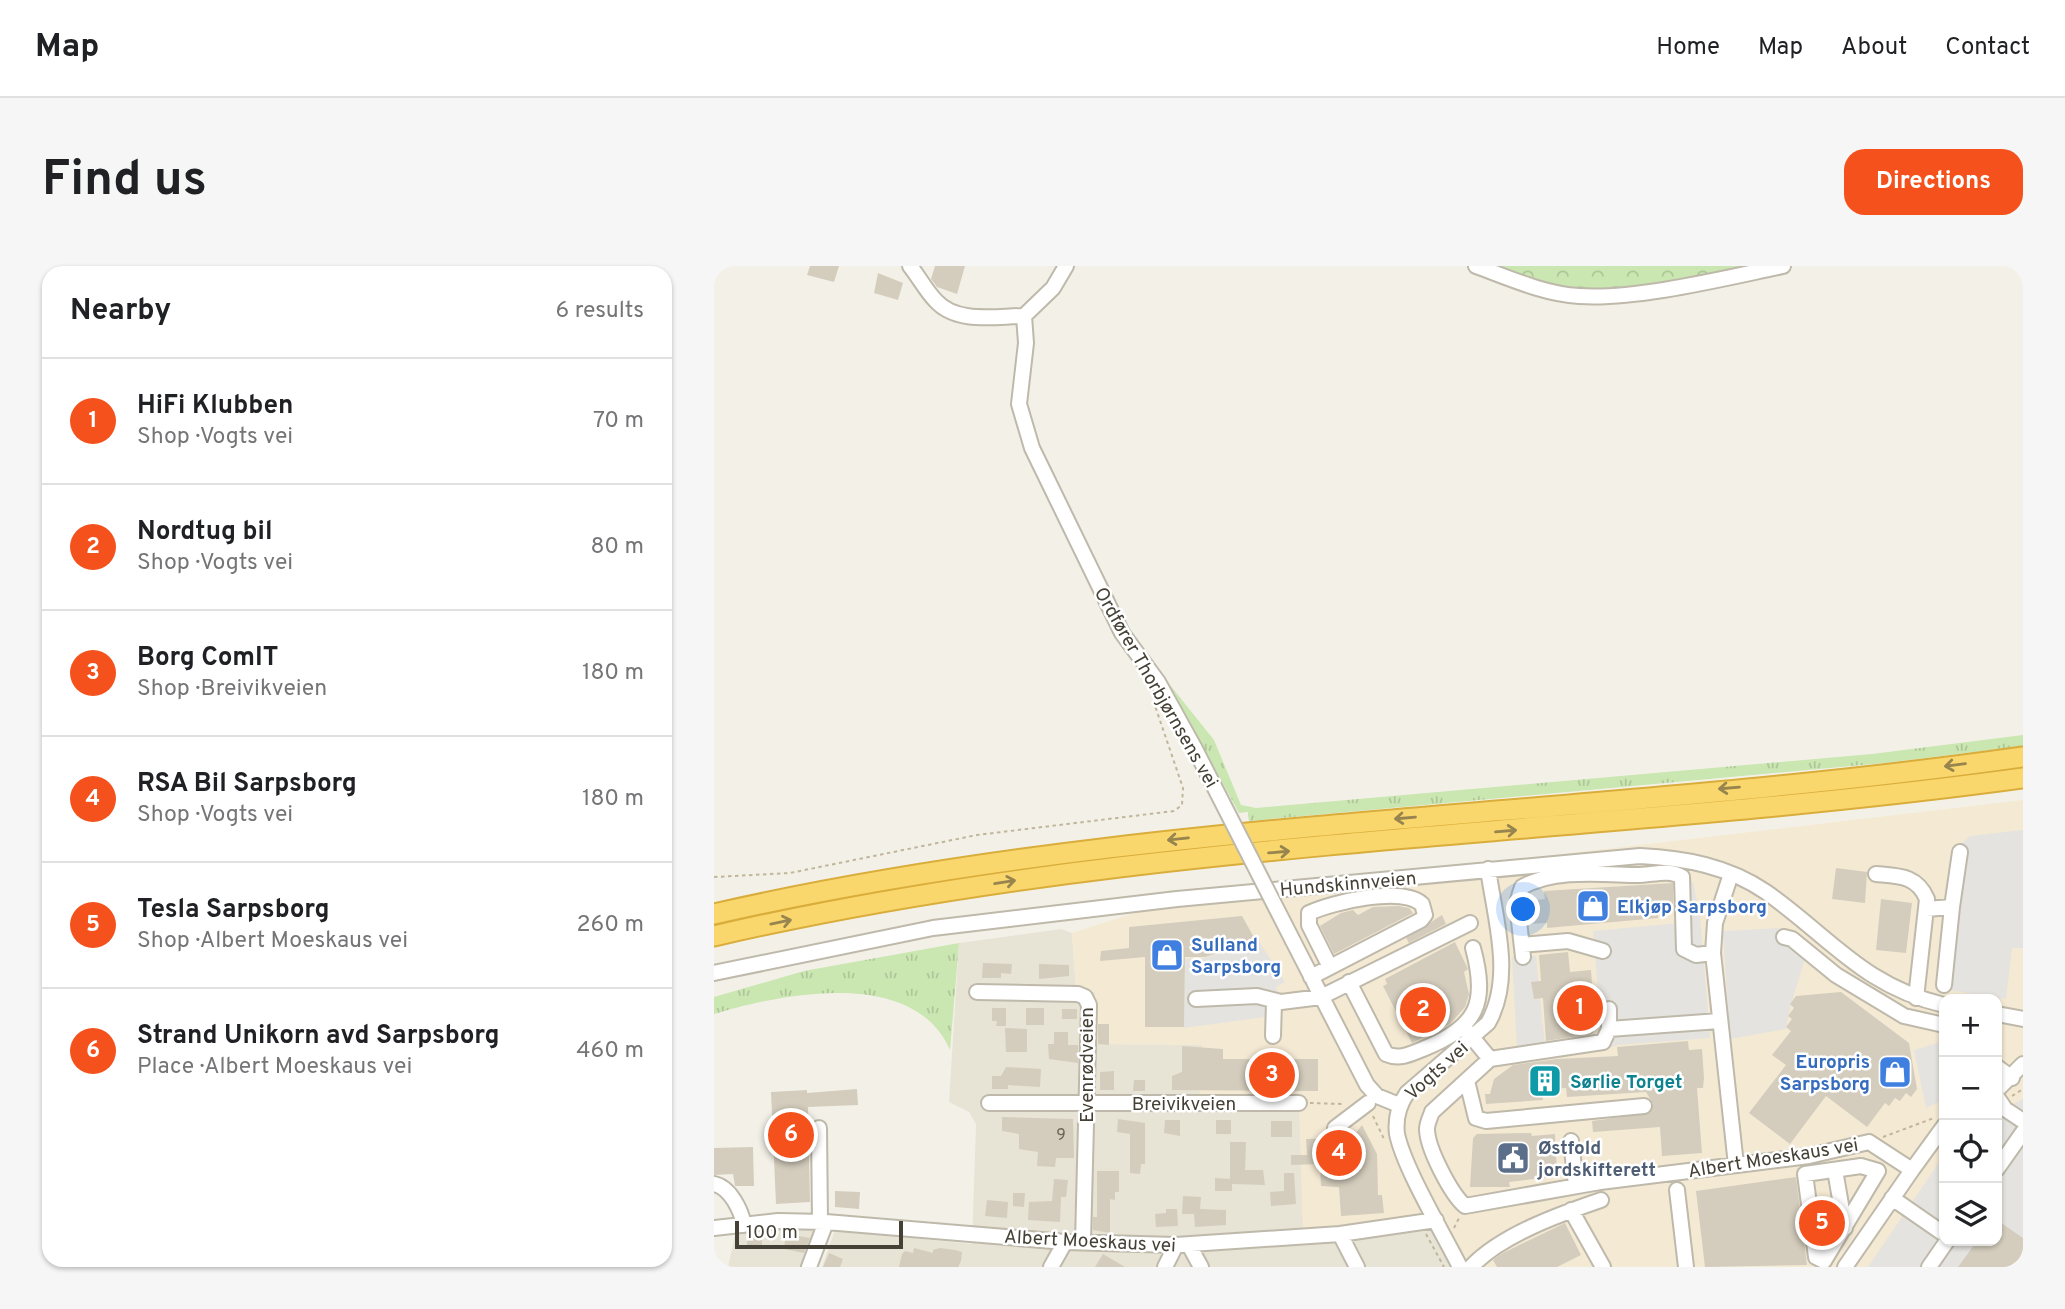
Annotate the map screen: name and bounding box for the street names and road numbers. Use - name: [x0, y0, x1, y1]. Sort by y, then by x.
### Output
- street label: Ordfører Thorbjørnsens vei: [1088, 583, 1223, 793]
- street label: Hundskinnveien: [1279, 867, 1417, 903]
- street label: Evenrødveien: [1076, 1007, 1100, 1123]
- street label: Vogts vei: [1401, 1037, 1474, 1106]
- street label: Breivikveien: [1132, 1093, 1236, 1117]
- street label: Albert Moeskaus vei: [1686, 1134, 1860, 1184]
- street label: Albert Moeskaus vei: [1003, 1226, 1176, 1258]

